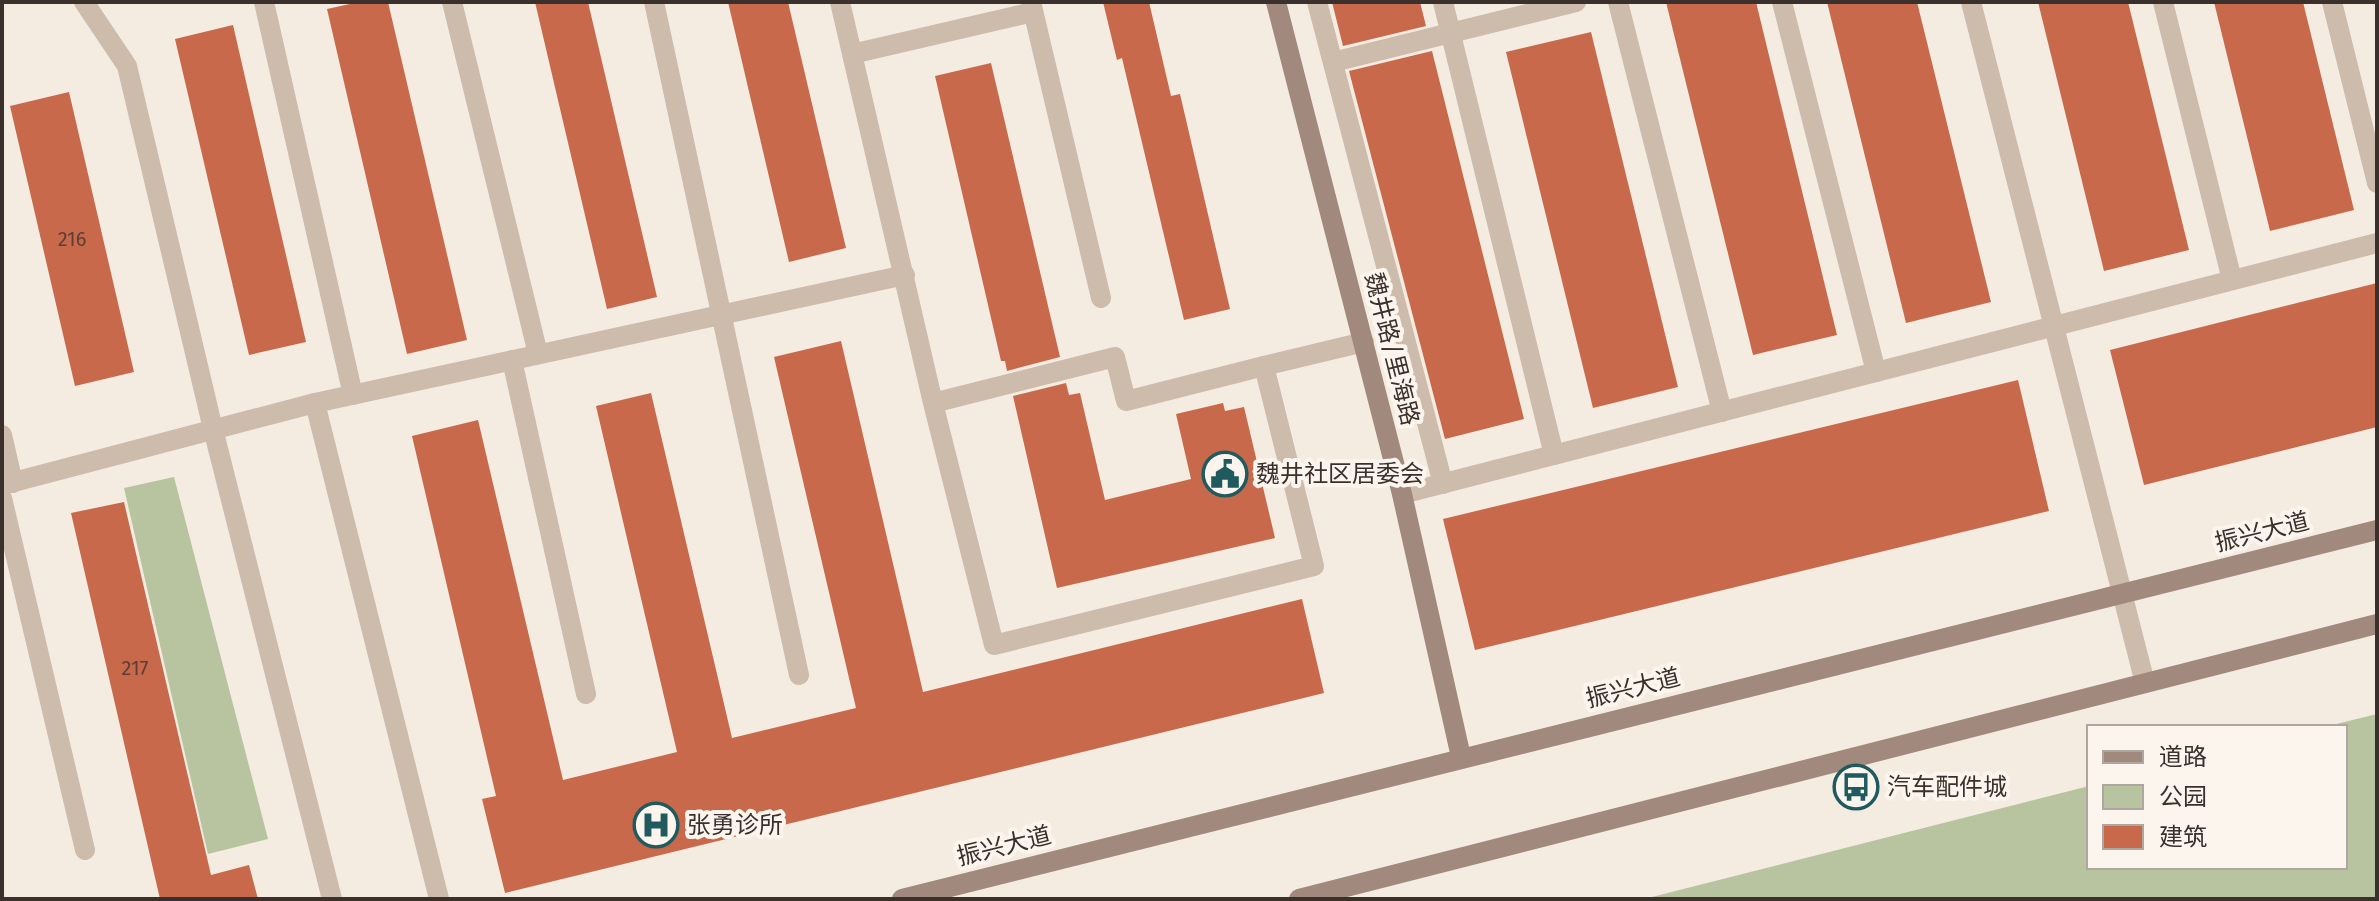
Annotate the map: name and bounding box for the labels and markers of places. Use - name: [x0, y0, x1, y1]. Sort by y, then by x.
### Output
- public building icon: 魏井社区居委会: [1201, 450, 1249, 498]
- place label: 魏井社区居委会: [1256, 460, 1424, 488]
- bus stop icon: 汽车配件城: [1832, 763, 1880, 811]
- place label: 汽车配件城: [1887, 773, 2007, 801]
- hospital icon: 张勇诊所: [632, 801, 680, 849]
- place label: 张勇诊所: [687, 811, 783, 839]

